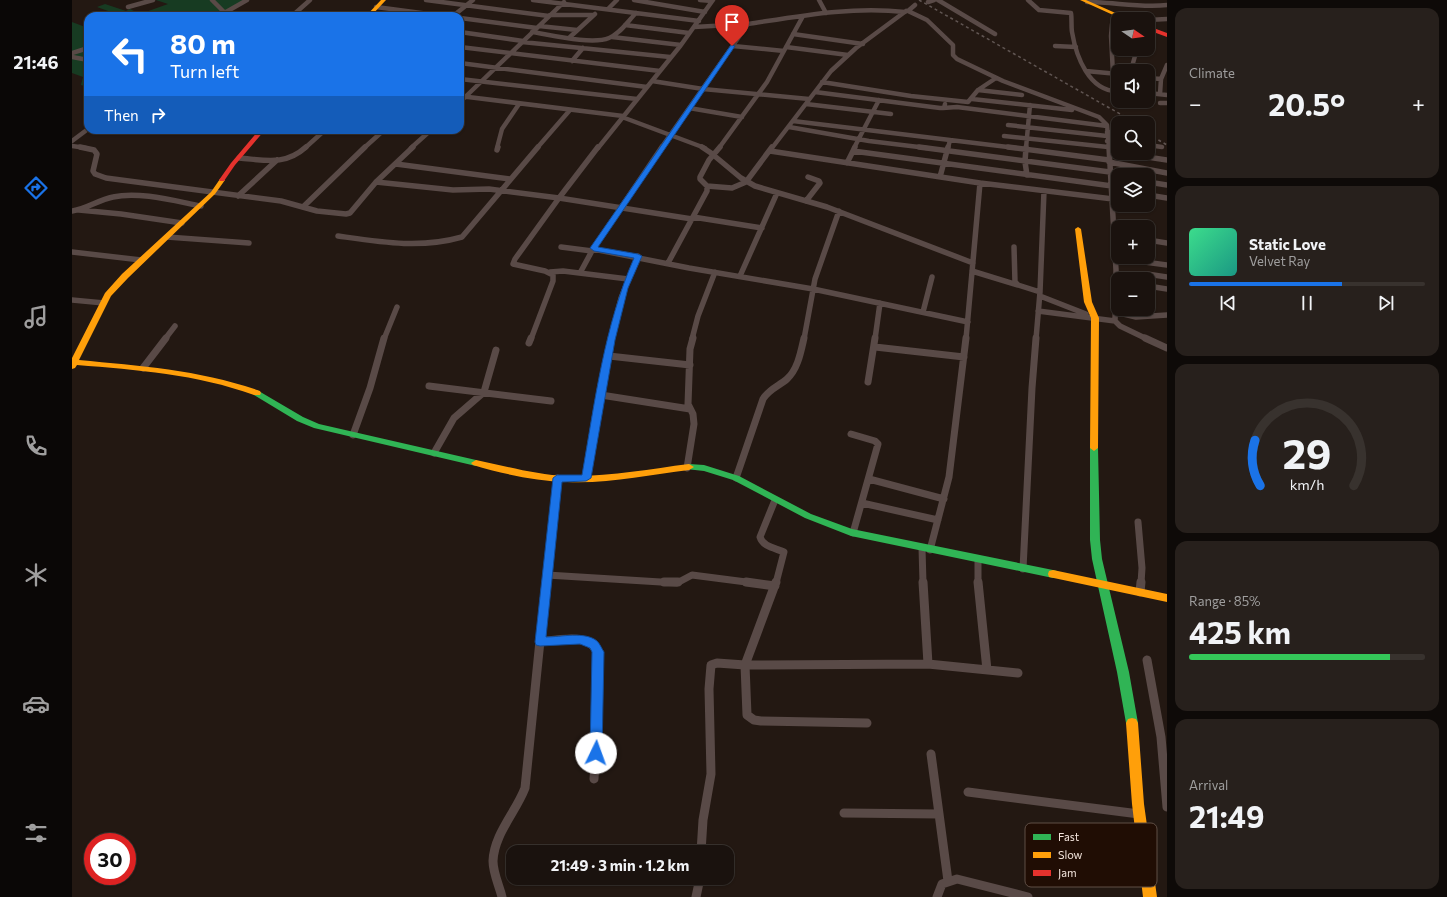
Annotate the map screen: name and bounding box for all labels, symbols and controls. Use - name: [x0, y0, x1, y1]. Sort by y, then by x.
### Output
- pin: [715, 5, 749, 46]
- icon: arrive: [721, 11, 743, 33]
- north arrow: [1111, 12, 1155, 56]
- map controls: [1111, 12, 1155, 316]
- text: 80 m: [170, 26, 236, 60]
- icon: left: [104, 28, 156, 80]
- text: 21:46: [13, 51, 59, 73]
- text: Turn left: [170, 60, 239, 82]
- button: sound: [1111, 64, 1155, 108]
- text: Climate: [1189, 65, 1235, 81]
- text: 20.5°: [1268, 85, 1345, 122]
- text: −: [1189, 90, 1202, 117]
- text: +: [1412, 90, 1425, 117]
- icon: right: [147, 104, 169, 126]
- text: Then: [104, 106, 139, 124]
- button: search: [1111, 116, 1155, 160]
- button: layers: [1111, 168, 1155, 212]
- icon: directions: [22, 174, 50, 202]
- button: +: [1111, 220, 1155, 264]
- text: Static Love: [1249, 235, 1326, 253]
- text: Velvet Ray: [1249, 253, 1310, 269]
- button: −: [1111, 272, 1155, 316]
- icon: previous: [1217, 292, 1239, 314]
- icon: pause: [1296, 292, 1318, 314]
- icon: next: [1375, 292, 1397, 314]
- icon: music: [22, 303, 50, 331]
- text: 29: [1282, 427, 1332, 478]
- icon: phone: [22, 432, 50, 460]
- text: km/h: [1290, 475, 1324, 493]
- icon: climate: [22, 561, 50, 589]
- text: Range · 85%: [1189, 593, 1261, 609]
- text: 425 km: [1189, 613, 1291, 650]
- icon: car: [22, 690, 50, 718]
- position arrow: [575, 732, 617, 774]
- text: Arrival: [1189, 777, 1228, 793]
- text: 21:49: [1189, 797, 1265, 834]
- icon: filters: [22, 819, 50, 847]
- legend: [1025, 823, 1157, 887]
- text: Fast: [1058, 830, 1080, 843]
- speed limit sign: 30: [84, 833, 136, 885]
- text: Slow: [1058, 848, 1083, 861]
- text: 21:49 · 3 min · 1.2 km: [551, 856, 689, 874]
- text: Jam: [1058, 866, 1077, 880]

